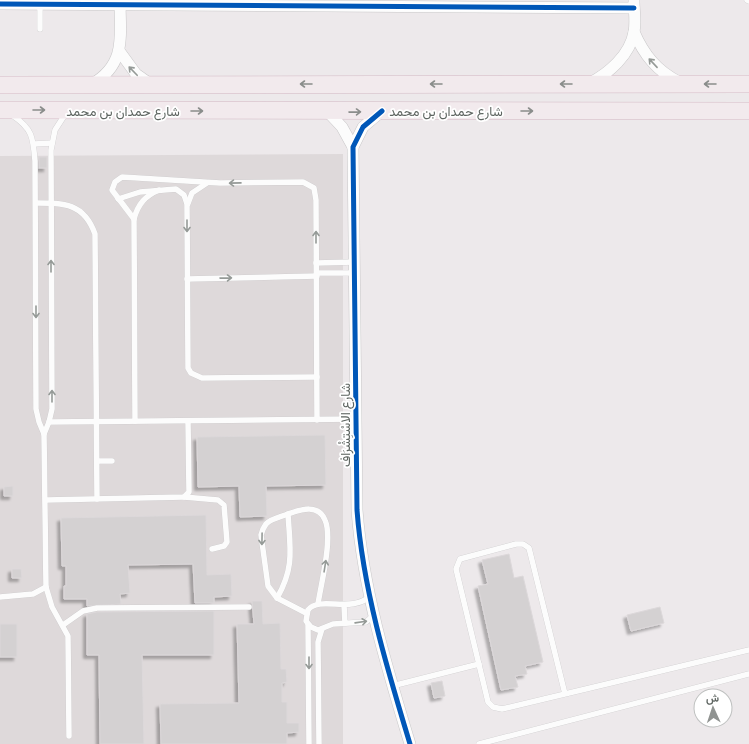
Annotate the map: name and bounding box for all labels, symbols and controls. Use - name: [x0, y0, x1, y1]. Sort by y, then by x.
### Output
- one-way arrow: [648, 58, 657, 68]
- one-way arrow: [128, 66, 138, 76]
- one-way arrow: [300, 80, 313, 88]
- one-way arrow: [430, 80, 443, 88]
- one-way arrow: [560, 80, 573, 88]
- one-way arrow: [704, 80, 717, 88]
- street label: شارع حمدان بن محمد: [66, 104, 180, 121]
- street label: شارع حمدان بن محمد: [389, 104, 503, 121]
- one-way arrow: [32, 106, 45, 114]
- one-way arrow: [190, 107, 203, 115]
- one-way arrow: [520, 107, 533, 115]
- one-way arrow: [348, 108, 361, 116]
- one-way arrow: [229, 179, 242, 187]
- one-way arrow: [183, 219, 191, 232]
- one-way arrow: [312, 231, 320, 244]
- one-way arrow: [47, 260, 55, 273]
- one-way arrow: [219, 274, 232, 282]
- one-way arrow: [32, 305, 40, 318]
- street label: شارع الاسْتِشْرَاف: [338, 383, 355, 467]
- one-way arrow: [48, 390, 56, 403]
- one-way arrow: [258, 532, 266, 545]
- one-way arrow: [321, 560, 329, 573]
- one-way arrow: [354, 618, 367, 626]
- one-way arrow: [305, 656, 313, 669]
- north arrow: [693, 688, 733, 728]
- text: ش: [706, 692, 719, 705]

